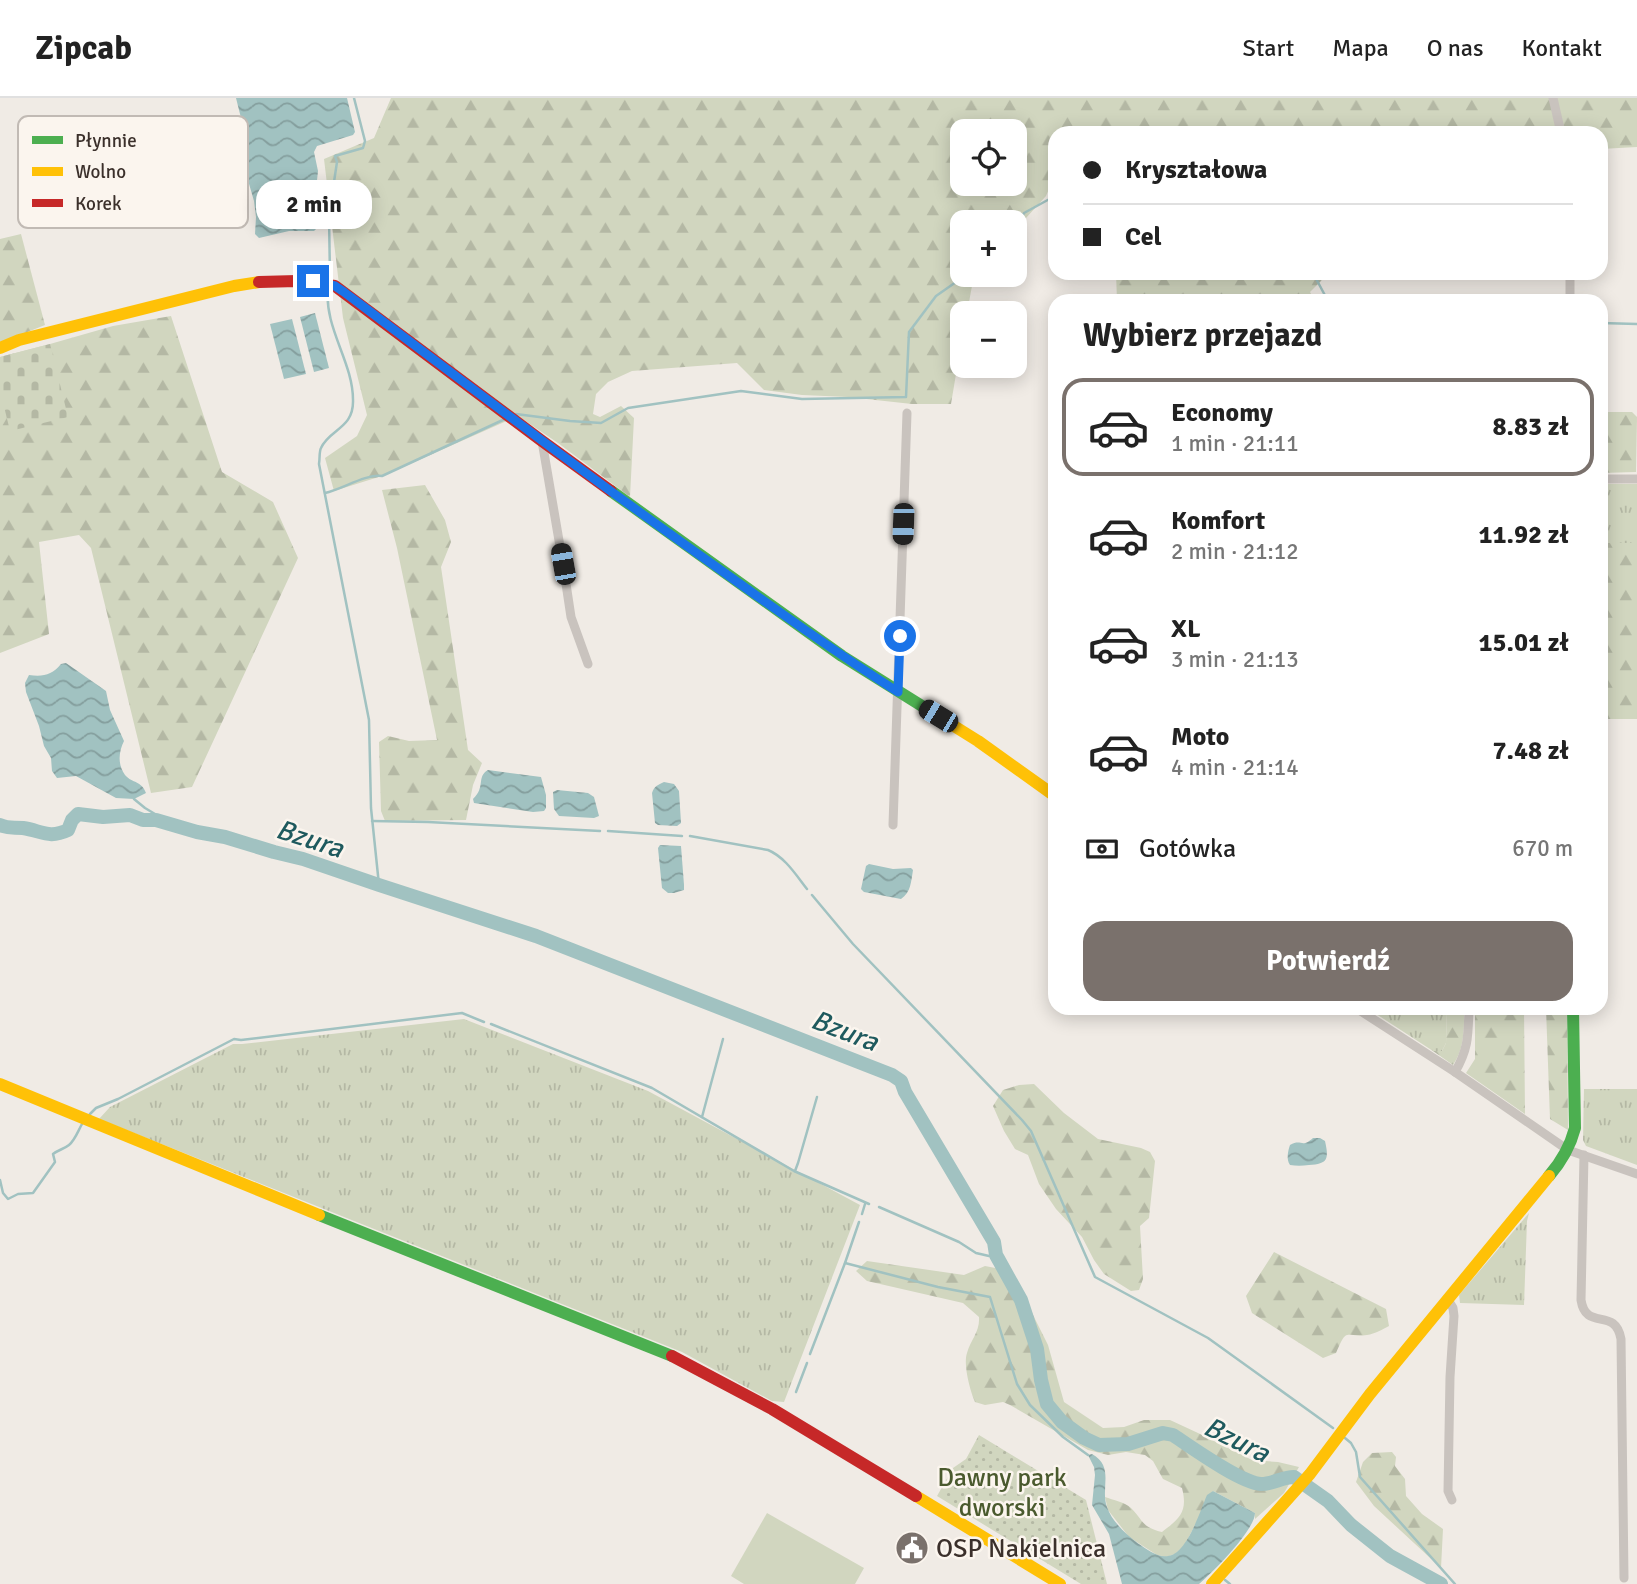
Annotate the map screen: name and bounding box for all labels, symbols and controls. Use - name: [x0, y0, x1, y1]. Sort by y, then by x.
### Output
- text: Zipcab: [35, 28, 132, 69]
- text: Start: [1243, 33, 1294, 63]
- text: Mapa: [1332, 33, 1389, 63]
- text: O nas: [1427, 33, 1484, 63]
- text: Kontakt: [1522, 33, 1602, 63]
- legend: [18, 116, 248, 228]
- map controls: [950, 119, 1027, 378]
- button: locate: [950, 119, 1027, 196]
- text: Płynnie: [75, 129, 137, 153]
- text: Kryształowa: [1125, 154, 1267, 186]
- text: Wolno: [75, 160, 126, 184]
- callout: 2 min: [255, 180, 371, 228]
- text: 2 min: [286, 190, 342, 219]
- text: Korek: [75, 192, 122, 216]
- button: +: [950, 210, 1027, 287]
- text: Cel: [1125, 221, 1162, 253]
- route end: [297, 265, 329, 297]
- button: −: [950, 301, 1027, 378]
- text: Wybierz przejazd: [1083, 316, 1322, 355]
- icon: car: [1087, 396, 1150, 459]
- text: Economy: [1171, 397, 1273, 429]
- text: 8.83 zł: [1493, 411, 1569, 443]
- text: 1 min · 21:11: [1171, 429, 1299, 458]
- car: [892, 503, 915, 545]
- icon: car: [1087, 504, 1150, 567]
- text: Komfort: [1171, 505, 1265, 537]
- text: 11.92 zł: [1478, 519, 1569, 551]
- text: 2 min · 21:12: [1171, 537, 1299, 566]
- car: [550, 541, 577, 587]
- icon: car: [1087, 612, 1150, 675]
- text: XL: [1171, 613, 1201, 645]
- route start: [884, 620, 916, 652]
- text: 15.01 zł: [1478, 627, 1569, 659]
- text: 3 min · 21:13: [1171, 645, 1299, 674]
- car: [915, 696, 962, 736]
- icon: car: [1087, 720, 1150, 783]
- text: Moto: [1171, 721, 1229, 753]
- text: 7.48 zł: [1493, 735, 1569, 767]
- text: 4 min · 21:14: [1171, 753, 1299, 782]
- water label: Bzura: [272, 812, 348, 866]
- icon: cash: [1083, 830, 1121, 868]
- text: Gotówka: [1139, 833, 1236, 865]
- text: 670 m: [1512, 834, 1573, 863]
- button: Potwierdź: [1083, 921, 1573, 1001]
- water label: Bzura: [806, 1003, 884, 1059]
- water label: Bzura: [1198, 1410, 1276, 1471]
- park label: Dawny park dworski: [937, 1462, 1067, 1524]
- public building icon: OSP Nakielnica: [893, 1529, 931, 1567]
- place label: OSP Nakielnica: [936, 1533, 1106, 1565]

